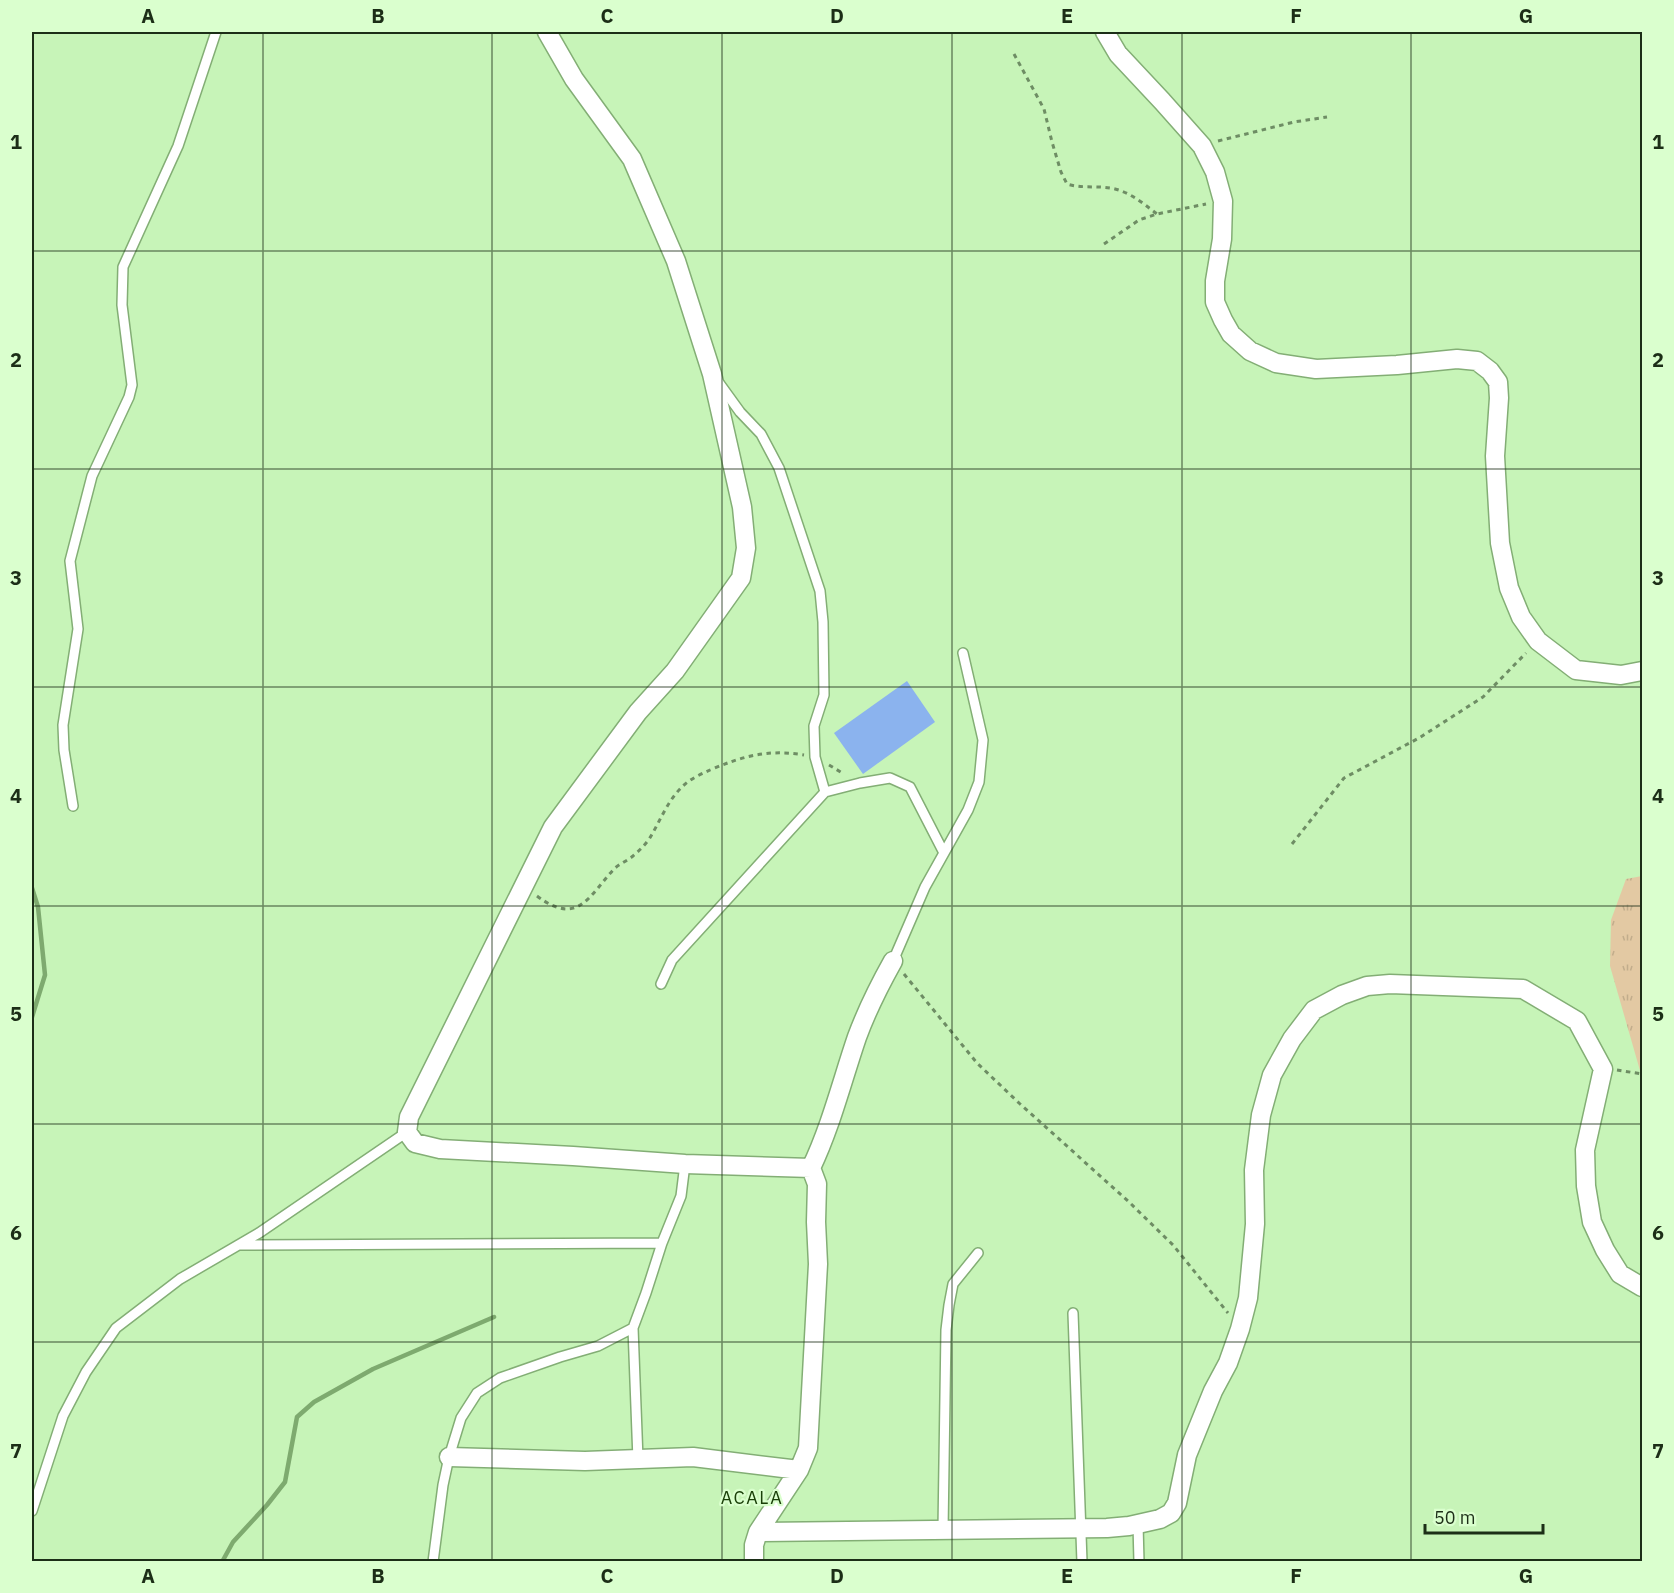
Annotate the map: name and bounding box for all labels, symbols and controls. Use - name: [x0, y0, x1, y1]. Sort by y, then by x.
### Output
- text: A: [141, 2, 155, 29]
- text: B: [371, 2, 385, 29]
- text: C: [600, 2, 614, 29]
- text: D: [830, 2, 844, 29]
- text: E: [1061, 2, 1073, 29]
- text: F: [1290, 2, 1302, 29]
- text: G: [1519, 2, 1533, 29]
- text: 1: [10, 128, 22, 155]
- text: 1: [1652, 128, 1664, 155]
- text: 2: [10, 346, 22, 373]
- text: 2: [1652, 346, 1664, 373]
- text: 3: [10, 564, 22, 591]
- text: 3: [1652, 564, 1664, 591]
- text: 4: [10, 782, 22, 809]
- text: 4: [1652, 782, 1664, 809]
- text: 5: [10, 1000, 22, 1027]
- text: 5: [1652, 1000, 1664, 1027]
- text: 6: [10, 1219, 22, 1246]
- text: 6: [1652, 1219, 1664, 1246]
- text: 7: [10, 1437, 22, 1464]
- text: 7: [1652, 1437, 1664, 1464]
- district label: ACALA: [721, 1486, 783, 1509]
- scale bar: [1425, 1497, 1544, 1535]
- text: 50 m: [1434, 1506, 1476, 1529]
- text: A: [141, 1562, 155, 1589]
- text: B: [371, 1562, 385, 1589]
- text: C: [600, 1562, 614, 1589]
- text: D: [830, 1562, 844, 1589]
- text: E: [1061, 1562, 1073, 1589]
- text: F: [1290, 1562, 1302, 1589]
- text: G: [1519, 1562, 1533, 1589]

